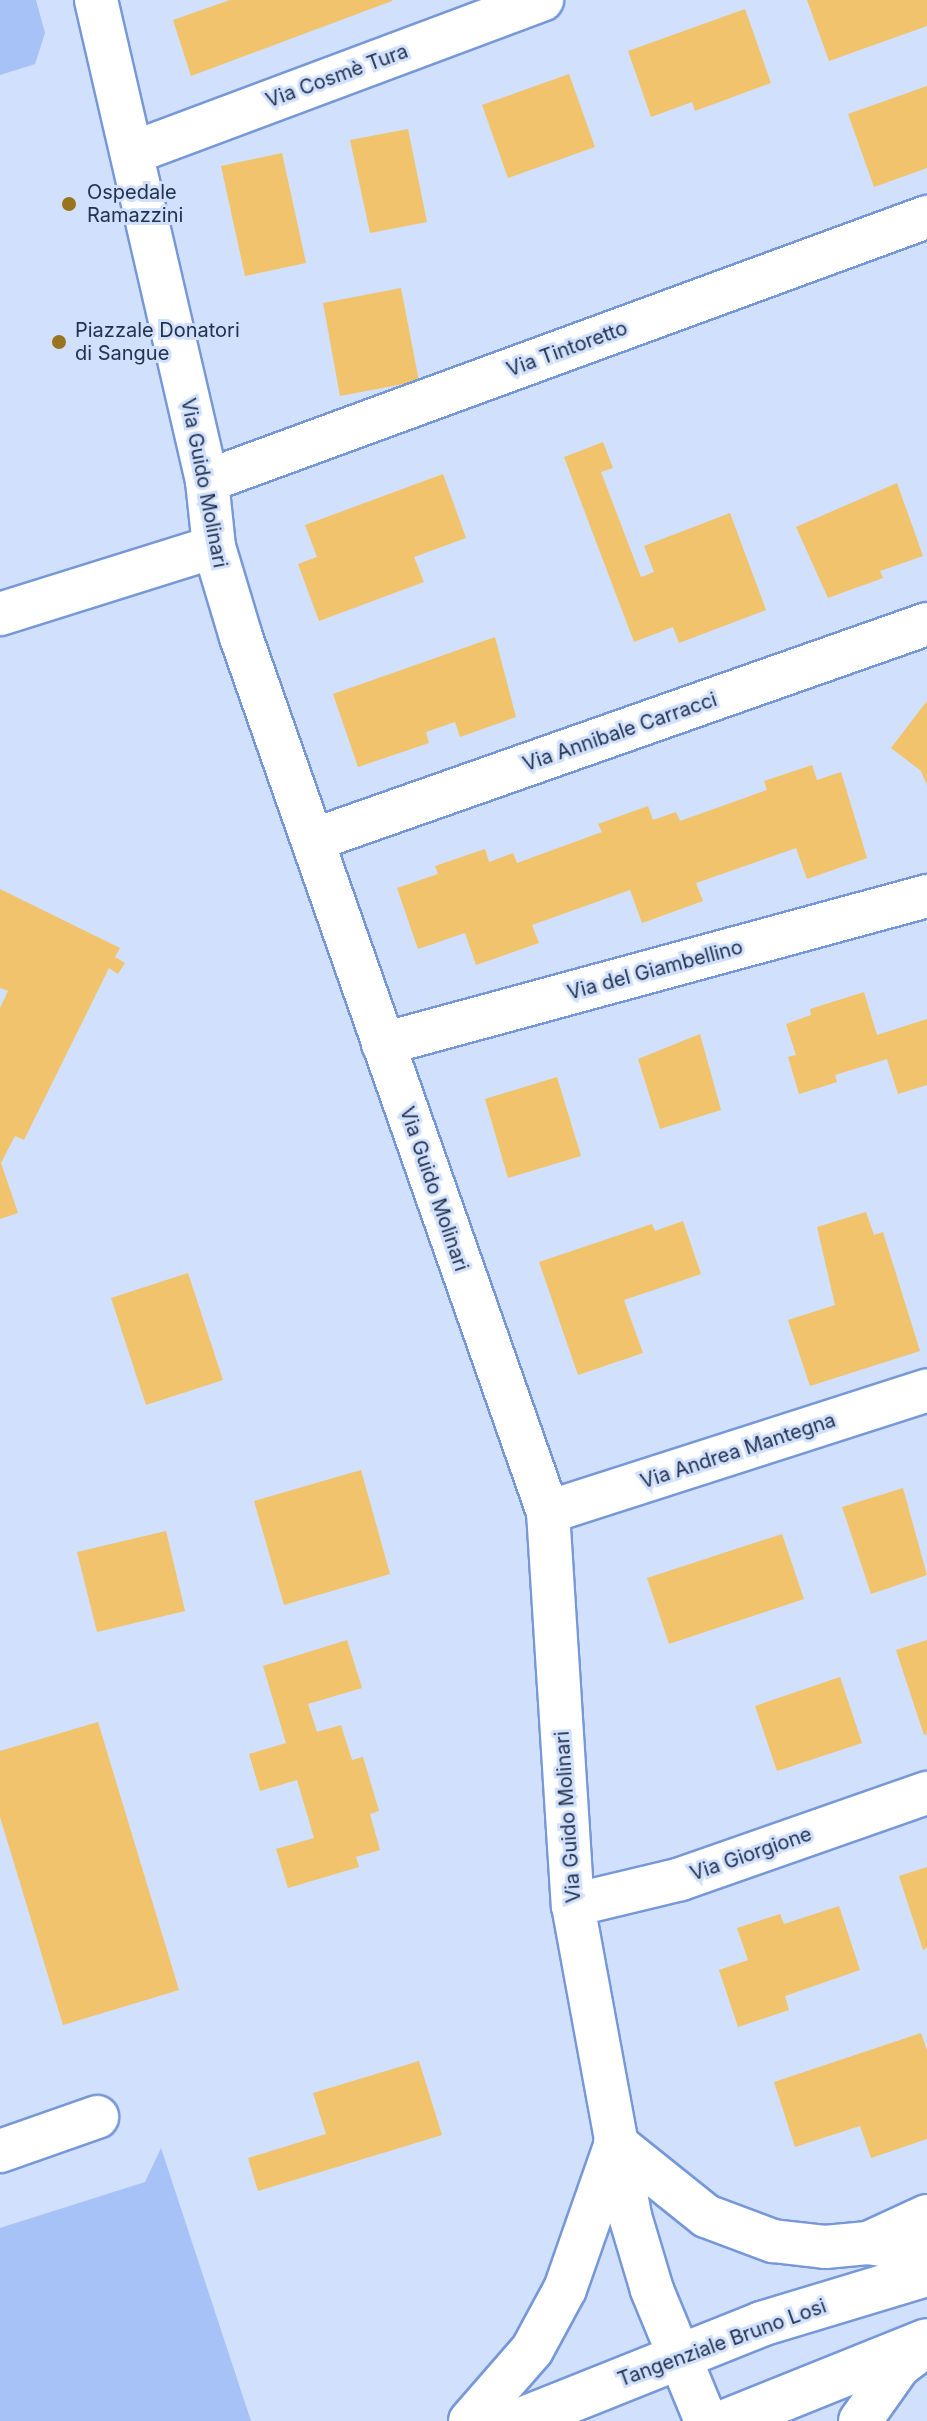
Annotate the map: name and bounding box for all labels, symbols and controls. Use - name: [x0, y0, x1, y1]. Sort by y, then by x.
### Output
- street label: Via Cosmè Tura: [263, 39, 411, 113]
- place label: Ospedale Ramazzini: [87, 180, 183, 227]
- marker: Ospedale Ramazzini: [58, 193, 80, 215]
- street label: Via Tintoretto: [503, 316, 631, 382]
- place label: Piazzale Donatori di Sangue: [75, 318, 240, 365]
- marker: Piazzale Donatori di Sangue: [50, 333, 68, 351]
- street label: Via Guido Molinari: [176, 396, 232, 570]
- street label: Via Annibale Carracci: [520, 687, 720, 777]
- street label: Via del Giambellino: [565, 935, 745, 1005]
- street label: Via Guido Molinari: [395, 1104, 473, 1274]
- street label: Via Andrea Mantegna: [637, 1408, 839, 1494]
- street label: Via Guido Molinari: [550, 1730, 586, 1904]
- street label: Via Giorgione: [687, 1822, 815, 1886]
- street label: Tangenziale Bruno Losi: [615, 2294, 829, 2392]

